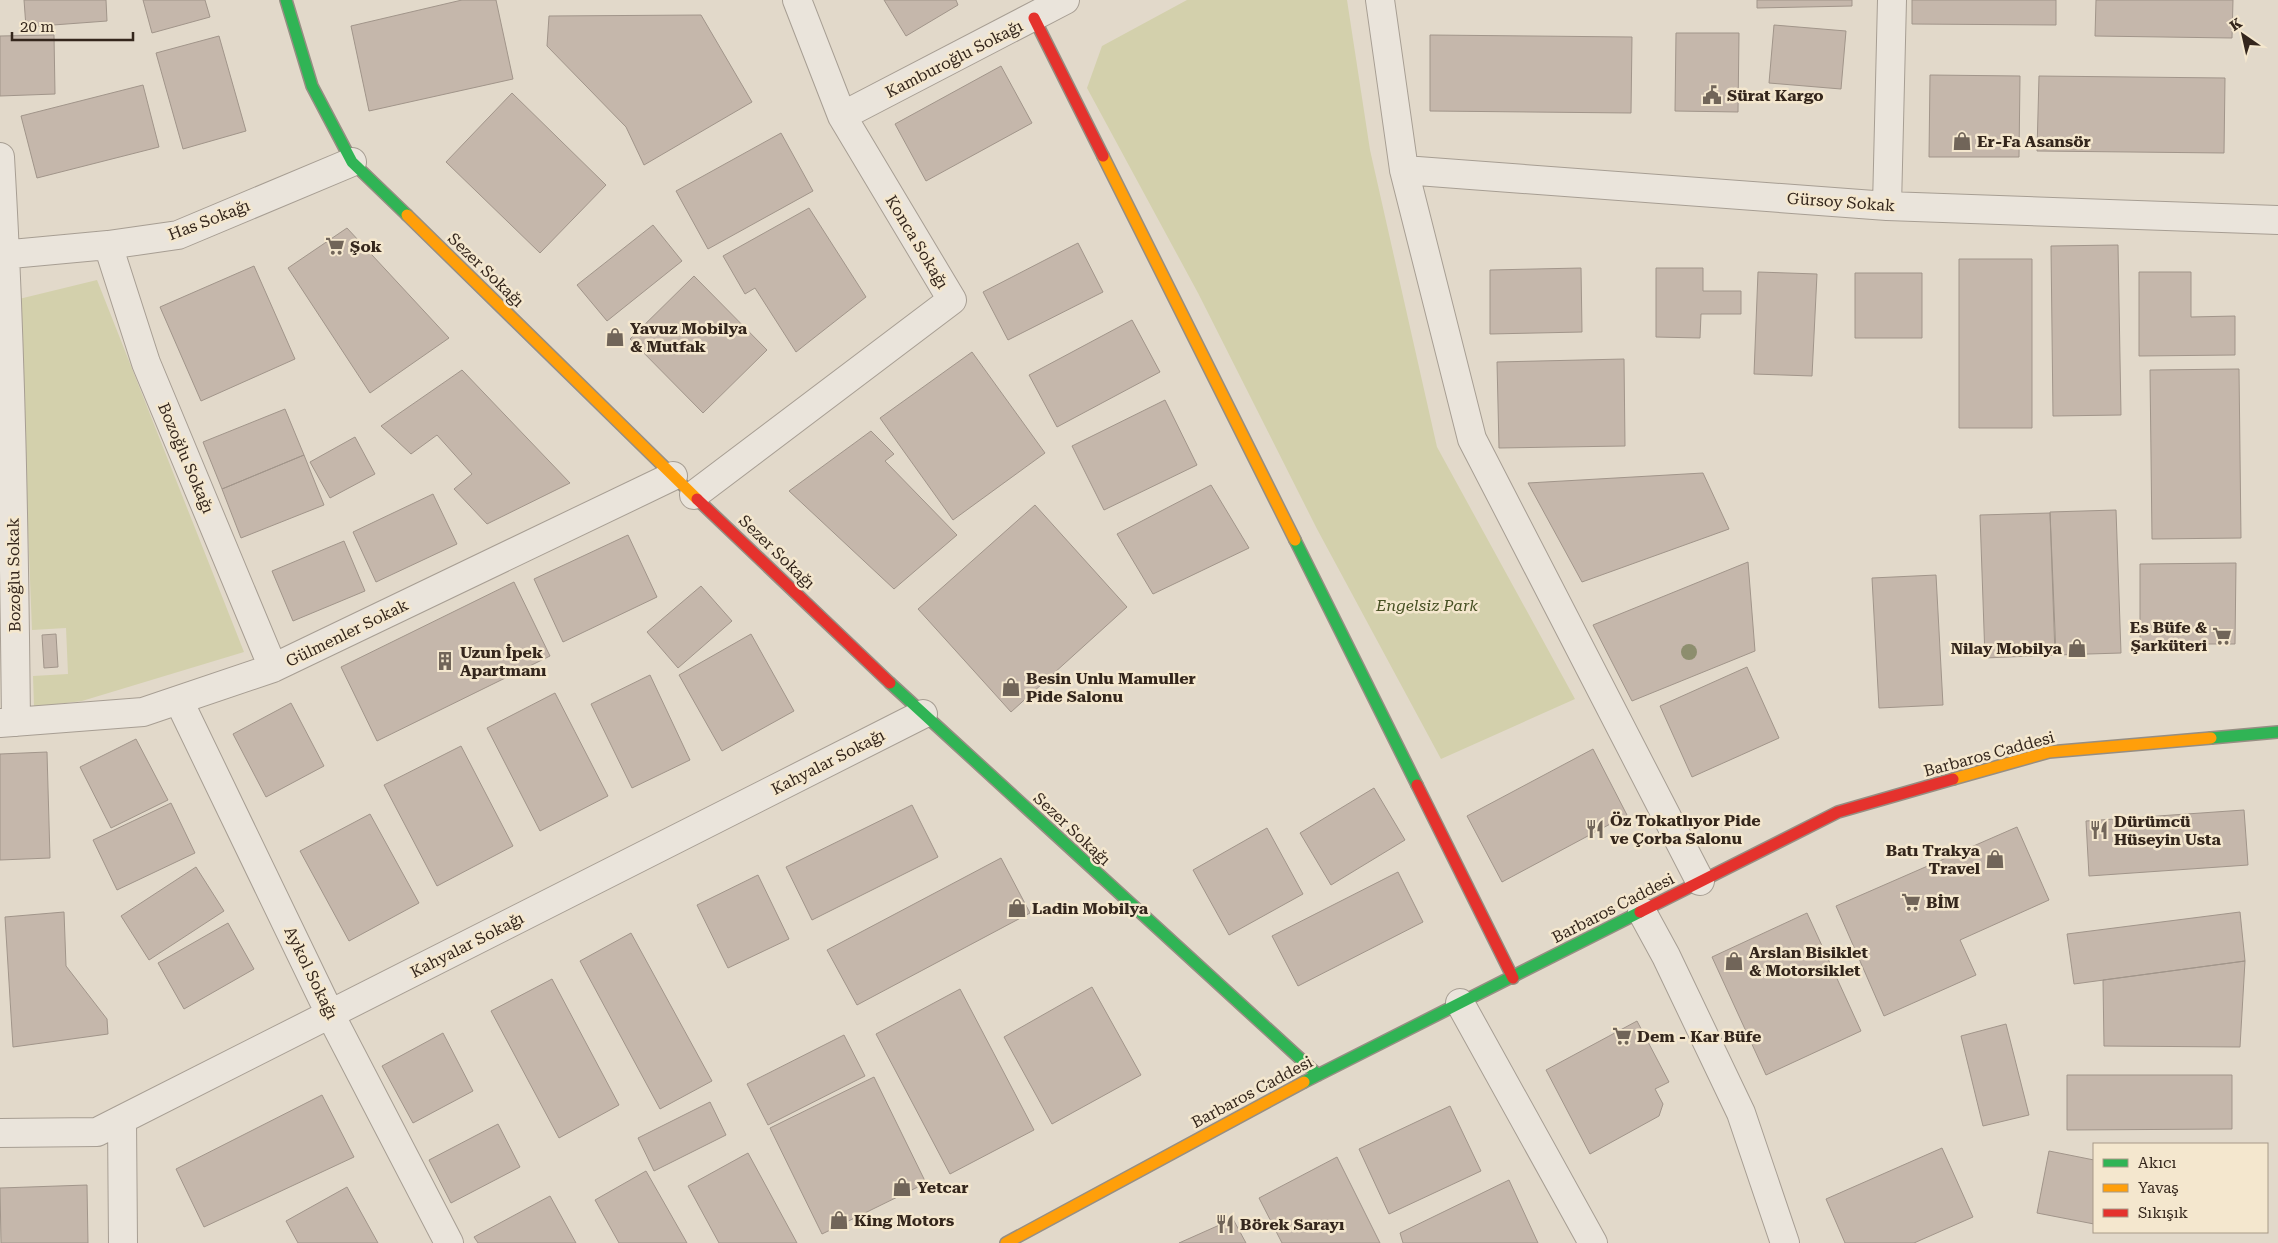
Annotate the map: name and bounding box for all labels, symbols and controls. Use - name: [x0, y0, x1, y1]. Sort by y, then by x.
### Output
- scale bar: [12, 10, 134, 42]
- north arrow: [2218, 10, 2268, 60]
- text: K: [2227, 15, 2245, 34]
- street label: Kamburoğlu Sokağı: [882, 16, 1026, 102]
- text: 20 m: [20, 18, 55, 36]
- public building icon: Sürat Kargo: [1701, 84, 1723, 106]
- place label: Sürat Kargo: [1727, 86, 1824, 105]
- shop icon: Er-Fa Asansör: [1951, 130, 1973, 152]
- place label: Er-Fa Asansör: [1977, 132, 2091, 151]
- street label: Gürsoy Sokak: [1786, 189, 1896, 215]
- street label: Konca Sokağı: [882, 192, 952, 292]
- street label: Has Sokağı: [165, 196, 253, 244]
- street label: Sezer Sokağı: [444, 229, 528, 311]
- supermarket icon: Şok: [324, 235, 346, 257]
- place label: Şok: [350, 237, 382, 256]
- place label: Yavuz Mobilya & Mutfak: [630, 319, 748, 356]
- shop icon: Yavuz Mobilya & Mutfak: [604, 326, 626, 348]
- street label: Bozoğlu Sokağı: [154, 400, 218, 516]
- street label: Sezer Sokağı: [735, 511, 819, 593]
- street label: Bozoğlu Sokak: [4, 518, 24, 632]
- street label: Gülmenler Sokak: [283, 595, 411, 671]
- park label: Engelsiz Park: [1375, 596, 1478, 615]
- place label: Es Büfe & Şarküteri: [2130, 618, 2208, 655]
- supermarket icon: Es Büfe & Şarküteri: [2211, 625, 2233, 647]
- shop icon: Nilay Mobilya: [2066, 637, 2088, 659]
- place label: Nilay Mobilya: [1951, 639, 2063, 658]
- place label: Uzun İpek Apartmanı: [460, 643, 547, 680]
- building icon: Uzun İpek Apartmanı: [434, 650, 456, 672]
- place label: Besin Unlu Mamuller Pide Salonu: [1026, 669, 1196, 706]
- shop icon: Besin Unlu Mamuller Pide Salonu: [1000, 676, 1022, 698]
- street label: Kahyalar Sokağı: [768, 725, 888, 799]
- street label: Barbaros Caddesi: [1922, 727, 2056, 781]
- street label: Sezer Sokağı: [1030, 789, 1114, 869]
- place label: Öz Tokatlıyor Pide ve Çorba Salonu: [1610, 811, 1761, 848]
- place label: Dürümcü Hüseyin Usta: [2114, 812, 2221, 849]
- restaurant icon: Öz Tokatlıyor Pide ve Çorba Salonu: [1584, 818, 1606, 840]
- restaurant icon: Dürümcü Hüseyin Usta: [2088, 819, 2110, 841]
- place label: Batı Trakya Travel: [1886, 841, 1981, 878]
- shop icon: Batı Trakya Travel: [1984, 848, 2006, 870]
- street label: Barbaros Caddesi: [1549, 869, 1677, 947]
- supermarket icon: BİM: [1900, 891, 1922, 913]
- place label: BİM: [1926, 893, 1959, 912]
- shop icon: Ladin Mobilya: [1006, 897, 1028, 919]
- place label: Ladin Mobilya: [1032, 899, 1149, 918]
- street label: Kahyalar Sokağı: [407, 908, 527, 982]
- street label: Aykol Sokağı: [280, 923, 342, 1023]
- place label: Arslan Bisiklet & Motorsiklet: [1749, 943, 1868, 980]
- shop icon: Arslan Bisiklet & Motorsiklet: [1723, 950, 1745, 972]
- supermarket icon: Dem - Kar Büfe: [1611, 1025, 1633, 1047]
- place label: Dem - Kar Büfe: [1637, 1027, 1761, 1046]
- street label: Barbaros Caddesi: [1188, 1052, 1316, 1132]
- legend: [2093, 1143, 2268, 1233]
- text: Akıcı: [2138, 1154, 2176, 1172]
- shop icon: Yetcar: [891, 1176, 913, 1198]
- place label: Yetcar: [917, 1178, 968, 1197]
- text: Yavaş: [2138, 1179, 2179, 1197]
- text: Sıkışık: [2138, 1204, 2188, 1222]
- shop icon: King Motors: [828, 1209, 850, 1231]
- place label: King Motors: [854, 1211, 954, 1230]
- restaurant icon: Börek Sarayı: [1214, 1213, 1236, 1235]
- place label: Börek Sarayı: [1240, 1215, 1345, 1234]

